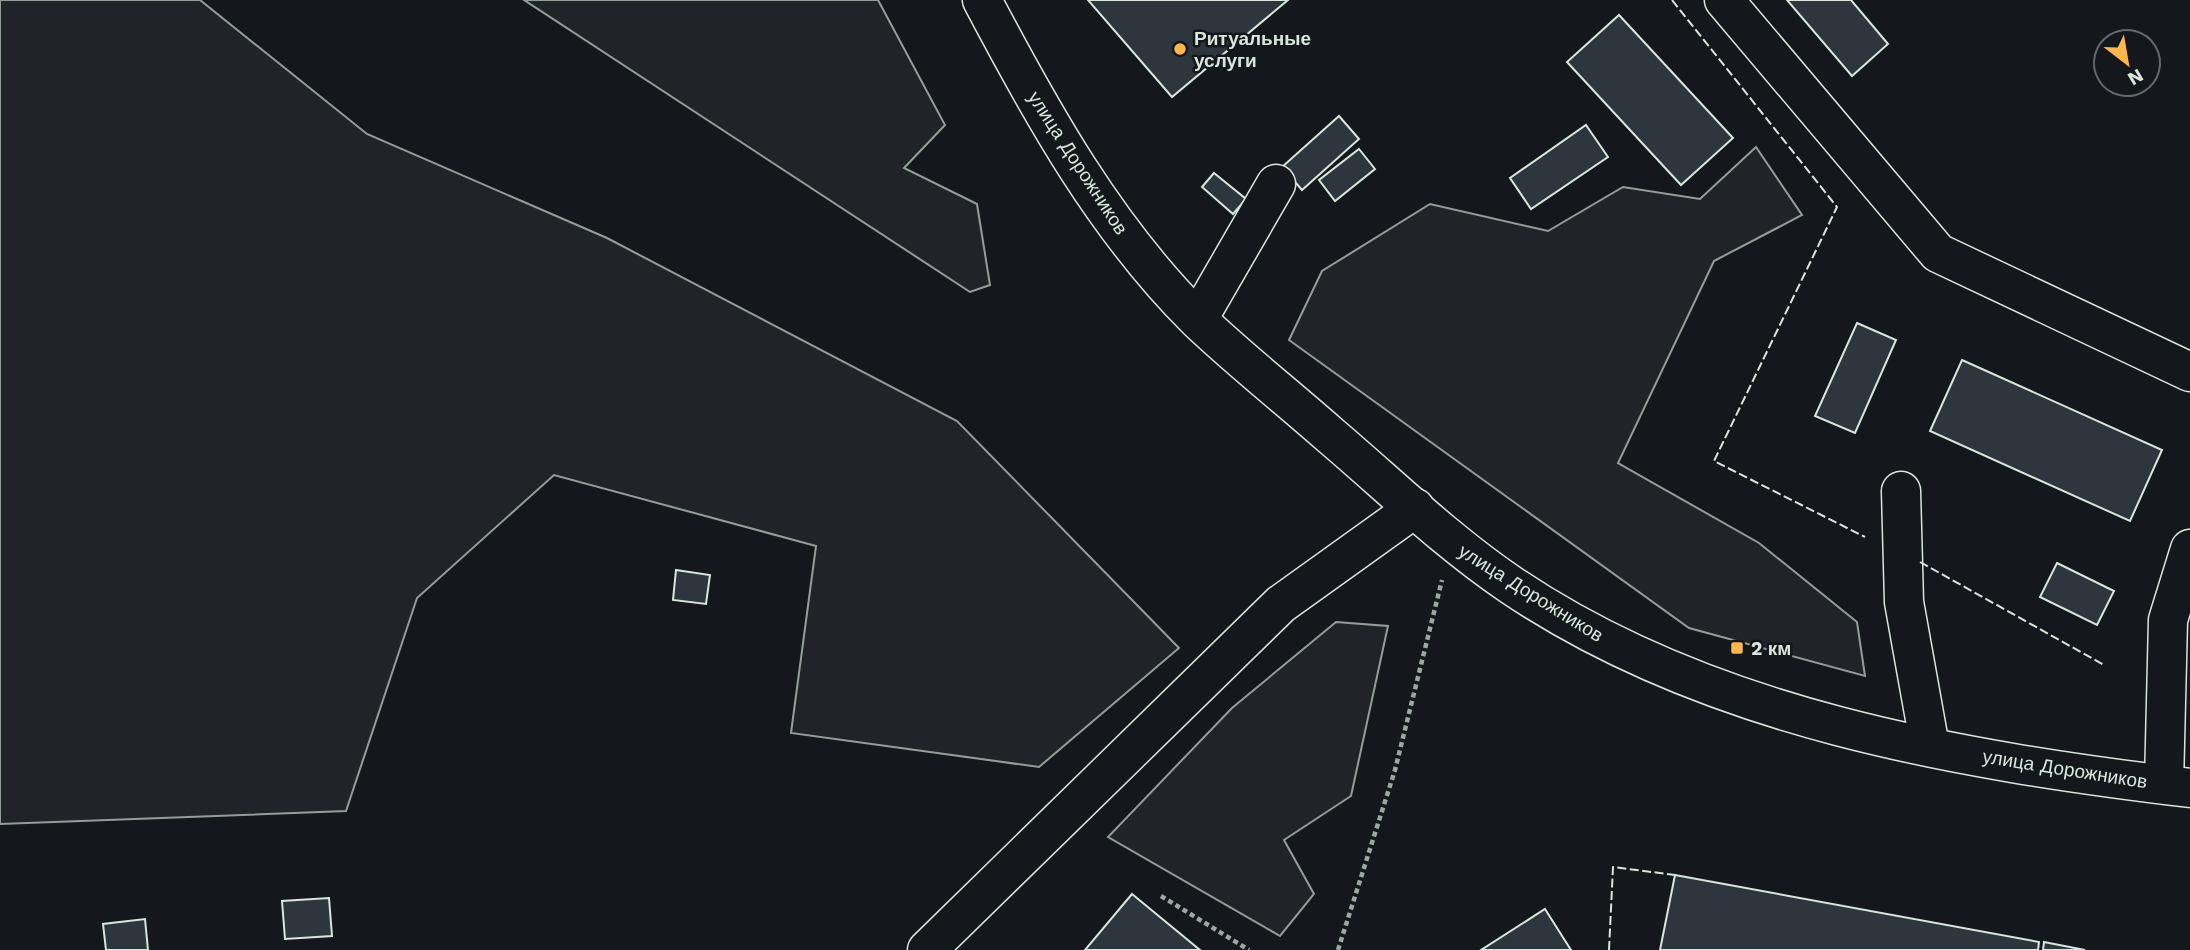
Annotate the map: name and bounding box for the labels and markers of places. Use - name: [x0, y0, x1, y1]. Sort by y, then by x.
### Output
- place label: Ритуальные услуги: [1194, 27, 1311, 72]
- marker: Ритуальные услуги: [1172, 41, 1188, 57]
- place label: 2 км: [1751, 637, 1791, 660]
- marker: 2 км: [1729, 640, 1745, 656]

